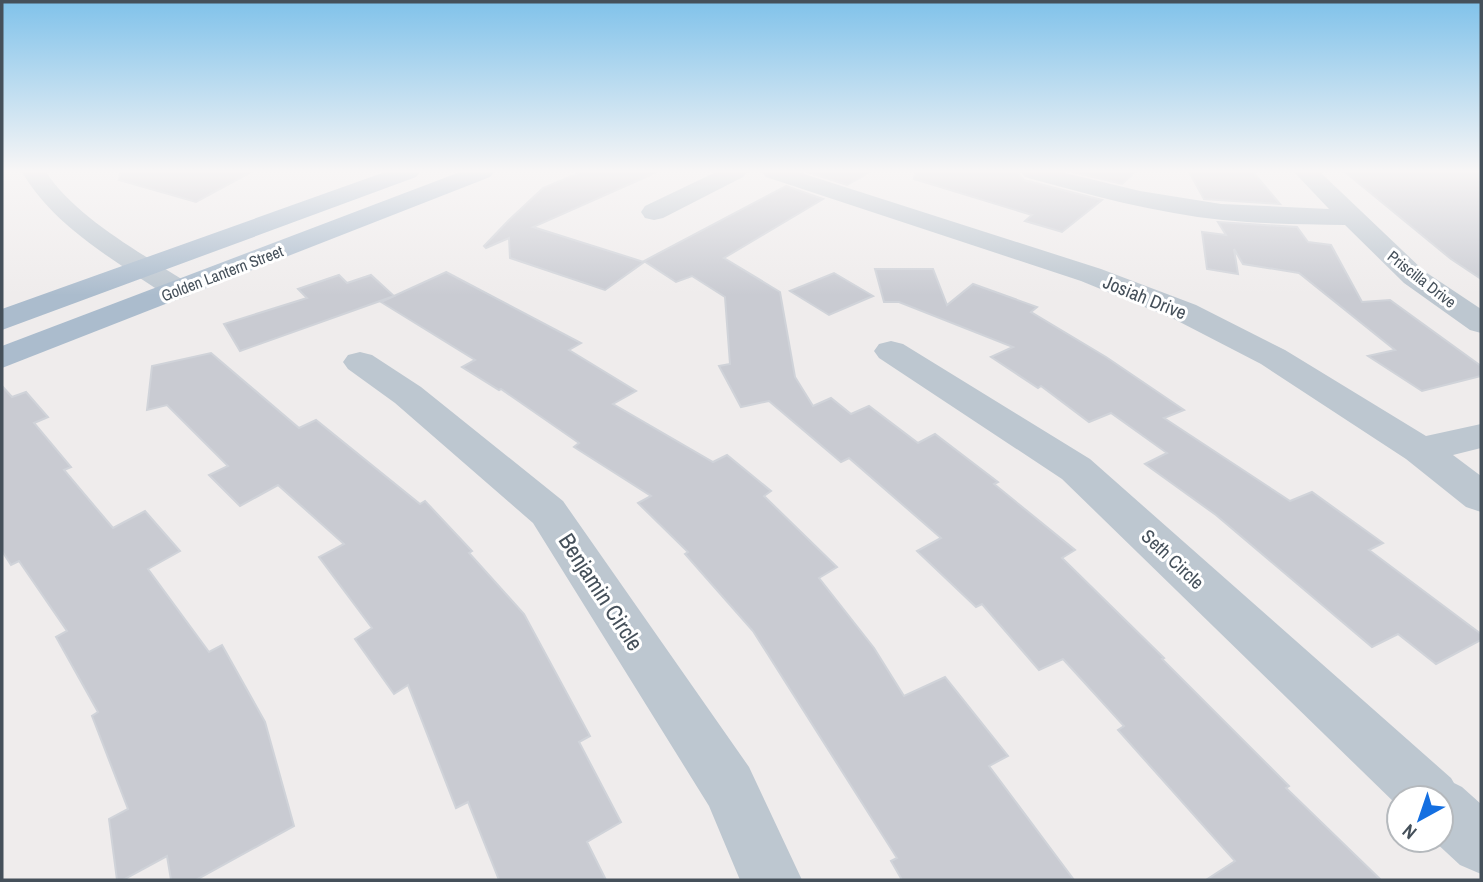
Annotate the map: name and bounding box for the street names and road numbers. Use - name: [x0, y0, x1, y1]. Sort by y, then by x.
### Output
- street label: Golden Lantern Street: [158, 239, 287, 306]
- street label: Priscilla Drive: [1383, 245, 1461, 313]
- street label: Josiah Drive: [1100, 269, 1190, 325]
- street label: Seth Circle: [1136, 523, 1210, 595]
- street label: Benjamin Circle: [552, 527, 651, 656]

